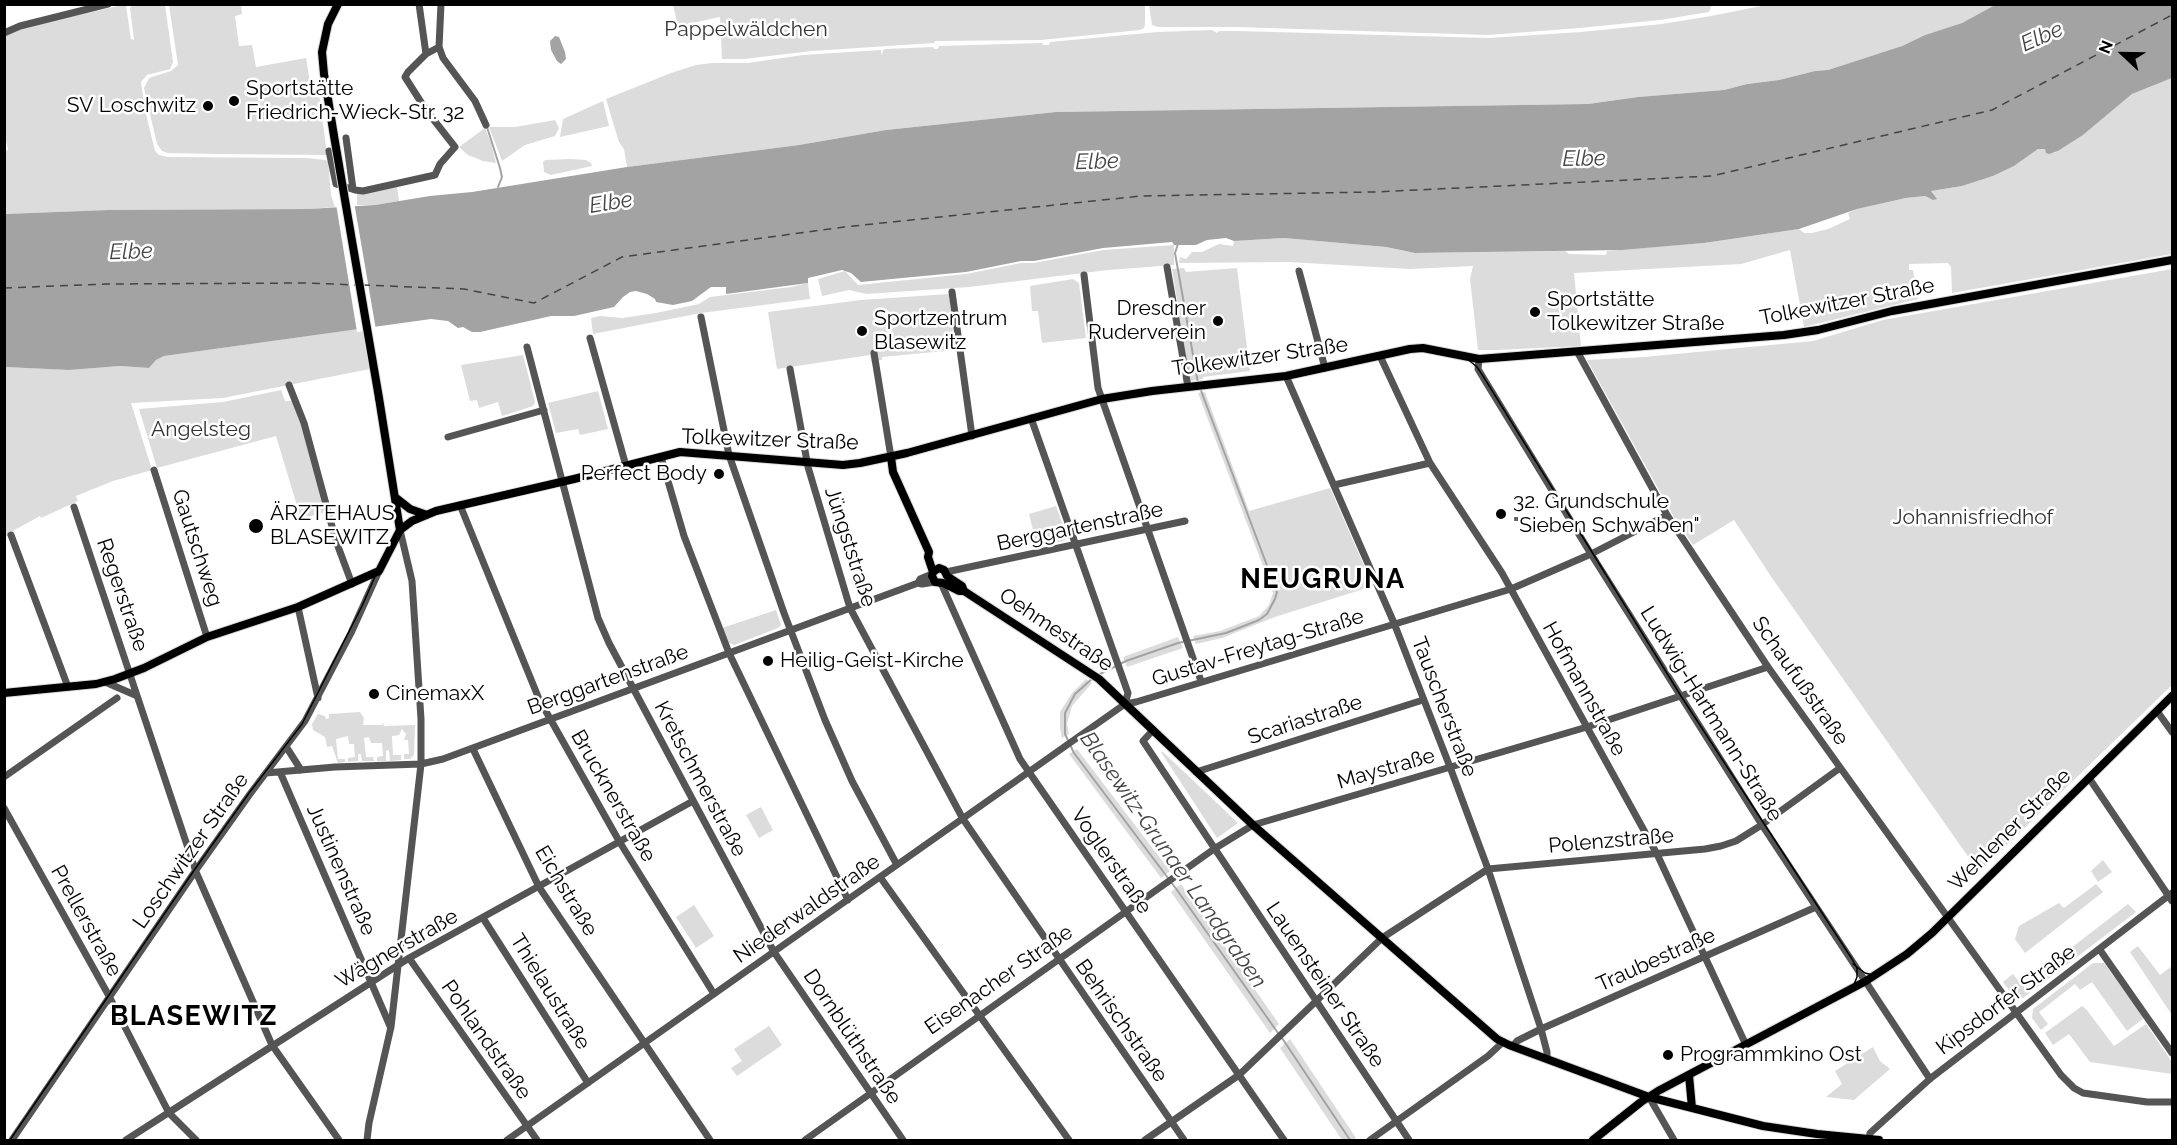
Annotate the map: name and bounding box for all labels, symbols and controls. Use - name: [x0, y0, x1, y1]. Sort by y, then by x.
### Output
- water label: Elbe: [2017, 16, 2067, 58]
- park label: Pappelwäldchen: [664, 17, 828, 43]
- north arrow: [2093, 24, 2153, 84]
- text: N: [2095, 38, 2117, 56]
- place label: Sportstätte Friedrich-Wieck-Str. 32: [246, 76, 465, 126]
- place label: SV Loschwitz: [67, 93, 196, 119]
- marker: Sportstätte Friedrich-Wieck-Str. 32: [227, 94, 241, 108]
- marker: SV Loschwitz: [201, 99, 215, 113]
- water label: Elbe: [1562, 145, 1606, 173]
- water label: Elbe: [1075, 148, 1119, 176]
- water label: Elbe: [587, 187, 635, 219]
- water label: Elbe: [109, 238, 153, 266]
- street label: Tolkewitzer Straße: [1758, 273, 1936, 331]
- place label: Sportstätte Tolkewitzer Straße: [1547, 287, 1724, 337]
- place label: Dresdner Ruderverein: [1088, 296, 1206, 346]
- marker: Sportstätte Tolkewitzer Straße: [1528, 305, 1542, 319]
- place label: Sportzentrum Blasewitz: [874, 306, 1007, 356]
- marker: Dresdner Ruderverein: [1211, 314, 1225, 328]
- marker: Sportzentrum Blasewitz: [855, 324, 869, 338]
- street label: Tolkewitzer Straße: [1170, 332, 1350, 382]
- park label: Angelsteg: [151, 417, 251, 443]
- street label: Tolkewitzer Straße: [681, 424, 859, 456]
- place label: Perfect Body: [581, 461, 707, 487]
- marker: Perfect Body: [712, 467, 726, 481]
- street label: Jüngststraße: [819, 484, 881, 610]
- street label: Gautschweg: [166, 486, 228, 610]
- place label: 32. Grundschule "Sieben Schwaben": [1513, 489, 1700, 539]
- street label: Berggartenstraße: [995, 497, 1165, 557]
- place label: ÄRZTEHAUS BLASEWITZ: [270, 501, 394, 551]
- park label: Johannisfriedhof: [1892, 505, 2054, 531]
- marker: 32. Grundschule "Sieben Schwaben": [1494, 507, 1508, 521]
- marker: ÄRZTEHAUS BLASEWITZ: [247, 517, 265, 535]
- street label: Regerstraße: [91, 535, 153, 655]
- district label: NEUGRUNA: [1240, 564, 1406, 596]
- street label: Oehmestraße: [994, 583, 1118, 677]
- street label: Ludwig-Hartmann-Straße: [1634, 602, 1788, 826]
- street label: Gustav-Freytag-Straße: [1149, 604, 1367, 692]
- street label: Schaufußstraße: [1746, 612, 1854, 750]
- street label: Hofmannstraße: [1537, 617, 1631, 761]
- street label: Tauscherstraße: [1406, 633, 1482, 781]
- street label: Berggartenstraße: [524, 639, 692, 721]
- place label: Heilig-Geist-Kirche: [780, 648, 963, 674]
- marker: Heilig-Geist-Kirche: [761, 654, 775, 668]
- place label: CinemaxX: [386, 681, 484, 707]
- marker: CinemaxX: [367, 687, 381, 701]
- street label: Scariastraße: [1245, 690, 1365, 750]
- street label: Kretschmerstraße: [648, 697, 752, 861]
- street label: Brucknerstraße: [565, 725, 661, 867]
- water label: Blasewitz‐Grunaer Landgraben: [1074, 727, 1272, 993]
- street label: Maystraße: [1334, 743, 1438, 795]
- street label: Wehlener Straße: [1944, 764, 2076, 896]
- street label: Loschwitzer Straße: [128, 768, 254, 934]
- street label: Justinenstraße: [301, 801, 381, 939]
- street label: Voglerstraße: [1065, 803, 1157, 919]
- street label: Polenzstraße: [1547, 823, 1675, 859]
- street label: Eichstraße: [529, 841, 603, 941]
- street label: Niederwaldstraße: [729, 849, 885, 969]
- street label: Prellerstraße: [45, 861, 127, 981]
- street label: Lauensteiner Straße: [1260, 897, 1390, 1073]
- street label: Wägnerstraße: [331, 904, 463, 994]
- street label: Eisenacher Straße: [920, 920, 1078, 1040]
- street label: Traubestraße: [1593, 923, 1719, 997]
- street label: Thielaustraße: [504, 930, 596, 1054]
- street label: Kipsdorfer Straße: [1931, 939, 2081, 1061]
- street label: Behrischstraße: [1069, 955, 1173, 1087]
- street label: Dornblüthstraße: [798, 965, 906, 1109]
- street label: Pohlandstraße: [436, 975, 536, 1105]
- district label: BLASEWITZ: [110, 1001, 278, 1033]
- place label: Programmkino Ost: [1680, 1042, 1862, 1068]
- marker: Programmkino Ost: [1661, 1048, 1675, 1062]

